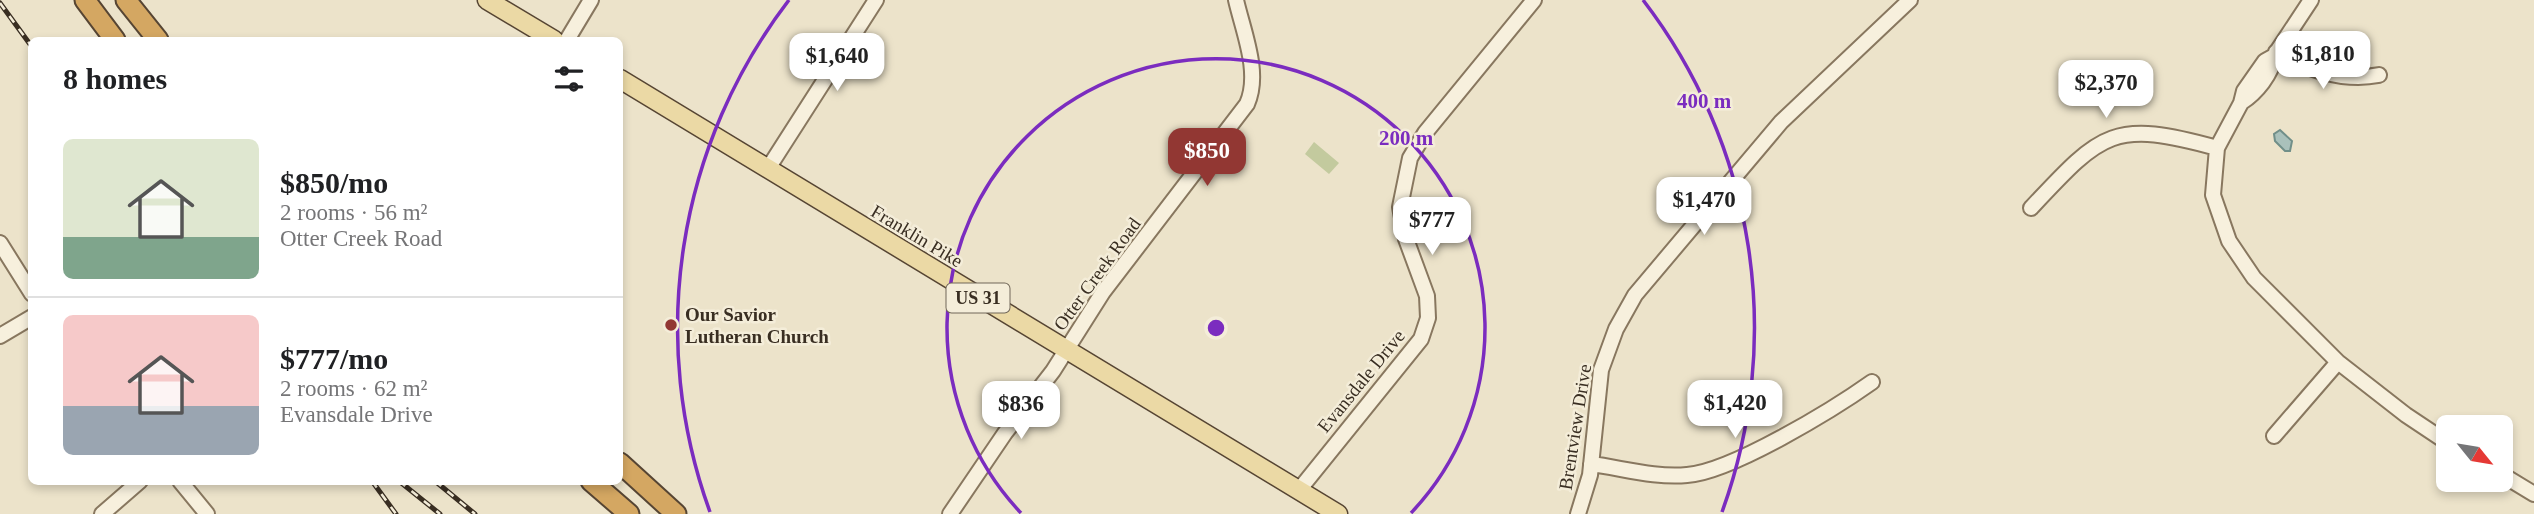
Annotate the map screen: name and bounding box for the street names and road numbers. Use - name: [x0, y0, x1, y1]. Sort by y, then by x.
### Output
- street label: Franklin Pike: [867, 200, 967, 272]
- street label: Otter Creek Road: [1049, 213, 1145, 334]
- road number: US 31: [946, 284, 1010, 312]
- street label: Evansdale Drive: [1313, 325, 1409, 437]
- street label: Brentview Drive: [1555, 363, 1595, 491]

